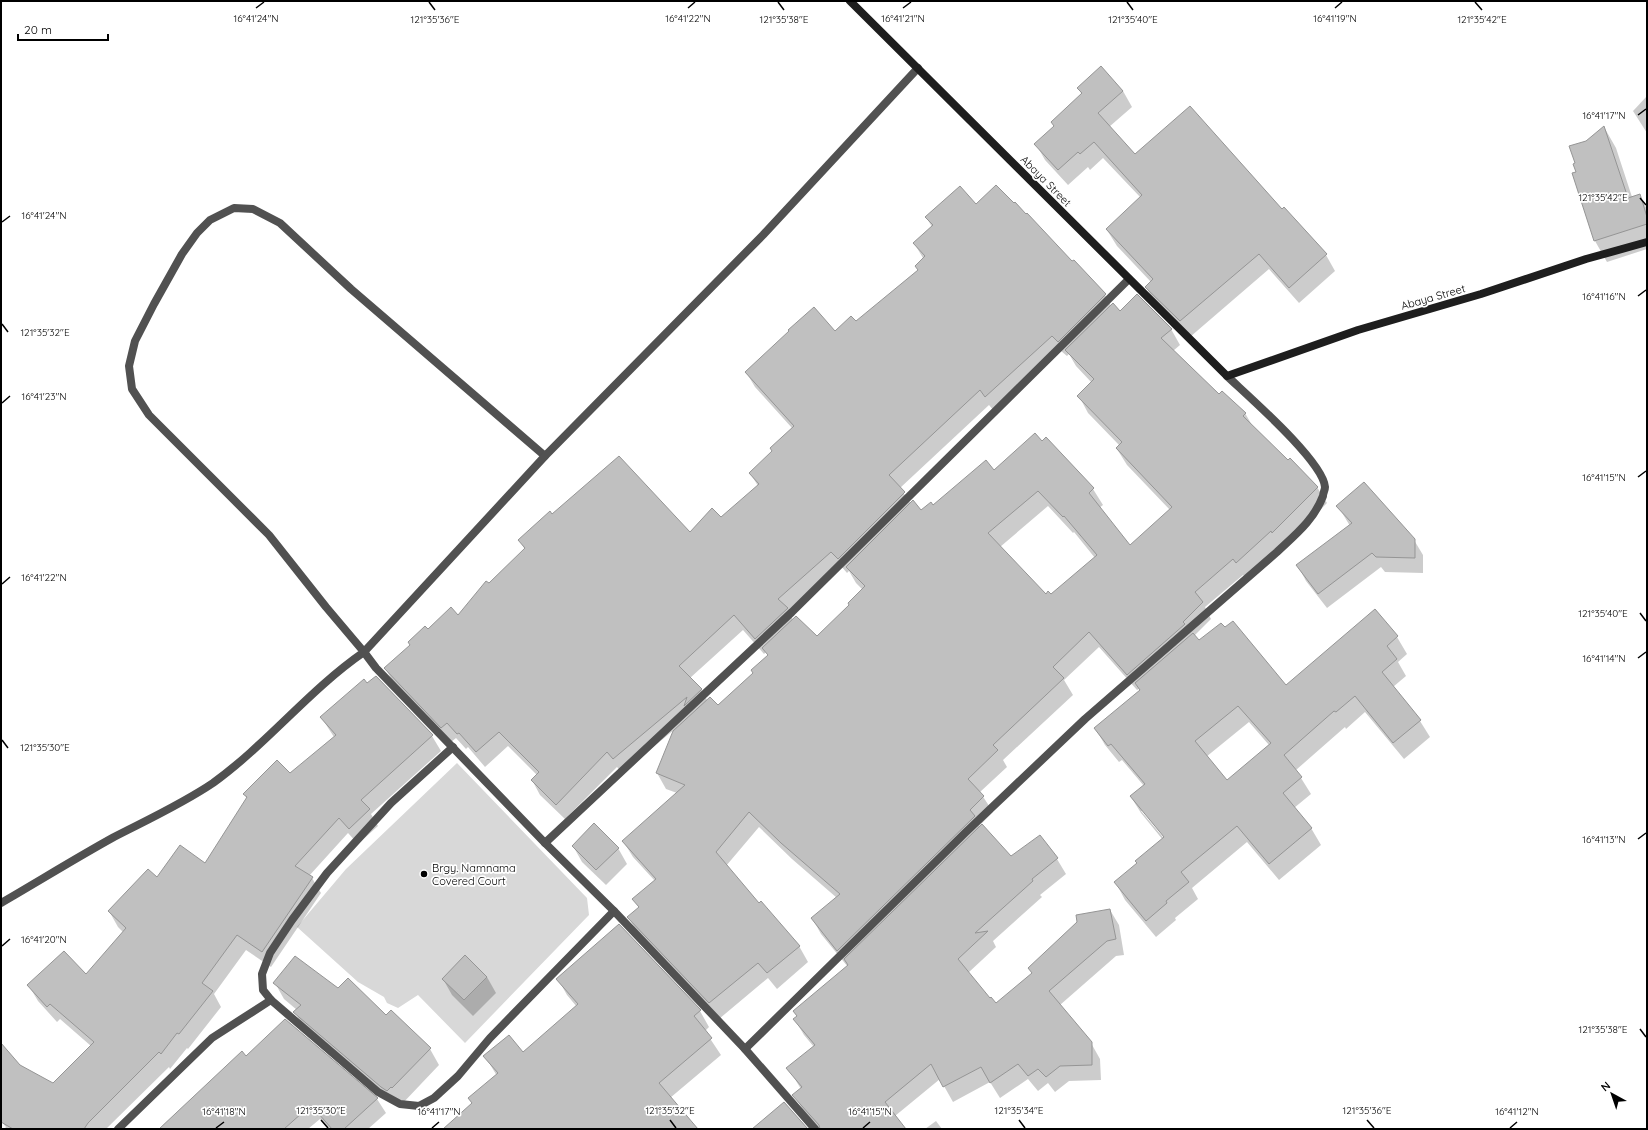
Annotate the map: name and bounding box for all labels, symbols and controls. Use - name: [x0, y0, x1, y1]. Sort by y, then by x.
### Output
- text: 16°41'24"N: [234, 12, 279, 25]
- text: 16°41'22"N: [665, 12, 711, 25]
- text: 16°41'21"N: [881, 12, 925, 25]
- text: 16°41'19"N: [1313, 12, 1357, 25]
- text: 121°35'36"E: [410, 13, 460, 26]
- text: 121°35'38"E: [759, 13, 809, 26]
- text: 121°35'40"E: [1108, 13, 1158, 26]
- text: 121°35'42"E: [1457, 13, 1507, 26]
- scale bar: [18, 16, 108, 42]
- text: 20 m: [24, 22, 52, 37]
- text: 16°41'17"N: [1582, 109, 1626, 122]
- street label: Abaya Street: [1018, 153, 1075, 210]
- text: 121°35'42"E: [1578, 191, 1628, 204]
- text: 16°41'24"N: [22, 209, 67, 222]
- street label: Abaya Street: [1399, 281, 1467, 313]
- text: 16°41'16"N: [1582, 290, 1626, 303]
- text: 121°35'32"E: [20, 326, 70, 339]
- text: 16°41'23"N: [21, 390, 67, 403]
- text: 16°41'15"N: [1582, 471, 1626, 484]
- text: 16°41'22"N: [21, 571, 67, 584]
- text: 121°35'40"E: [1578, 607, 1628, 620]
- text: 16°41'14"N: [1582, 652, 1626, 665]
- text: 121°35'30"E: [20, 741, 70, 754]
- text: 16°41'13"N: [1582, 833, 1626, 846]
- place label: Brgy. Namnama Covered Court: [432, 861, 516, 888]
- marker: Brgy. Namnama Covered Court: [419, 869, 429, 879]
- text: 16°41'20"N: [21, 933, 67, 946]
- text: 121°35'38"E: [1578, 1023, 1628, 1036]
- north arrow: [1592, 1074, 1632, 1114]
- text: N: [1598, 1078, 1613, 1094]
- text: 121°35'30"E: [296, 1104, 346, 1117]
- text: 121°35'32"E: [645, 1104, 695, 1117]
- text: 121°35'34"E: [995, 1104, 1044, 1117]
- text: 121°35'36"E: [1342, 1104, 1392, 1117]
- text: 16°41'18"N: [202, 1105, 246, 1118]
- text: 16°41'17"N: [417, 1105, 461, 1118]
- text: 16°41'15"N: [848, 1105, 892, 1118]
- text: 16°41'12"N: [1495, 1105, 1539, 1118]

